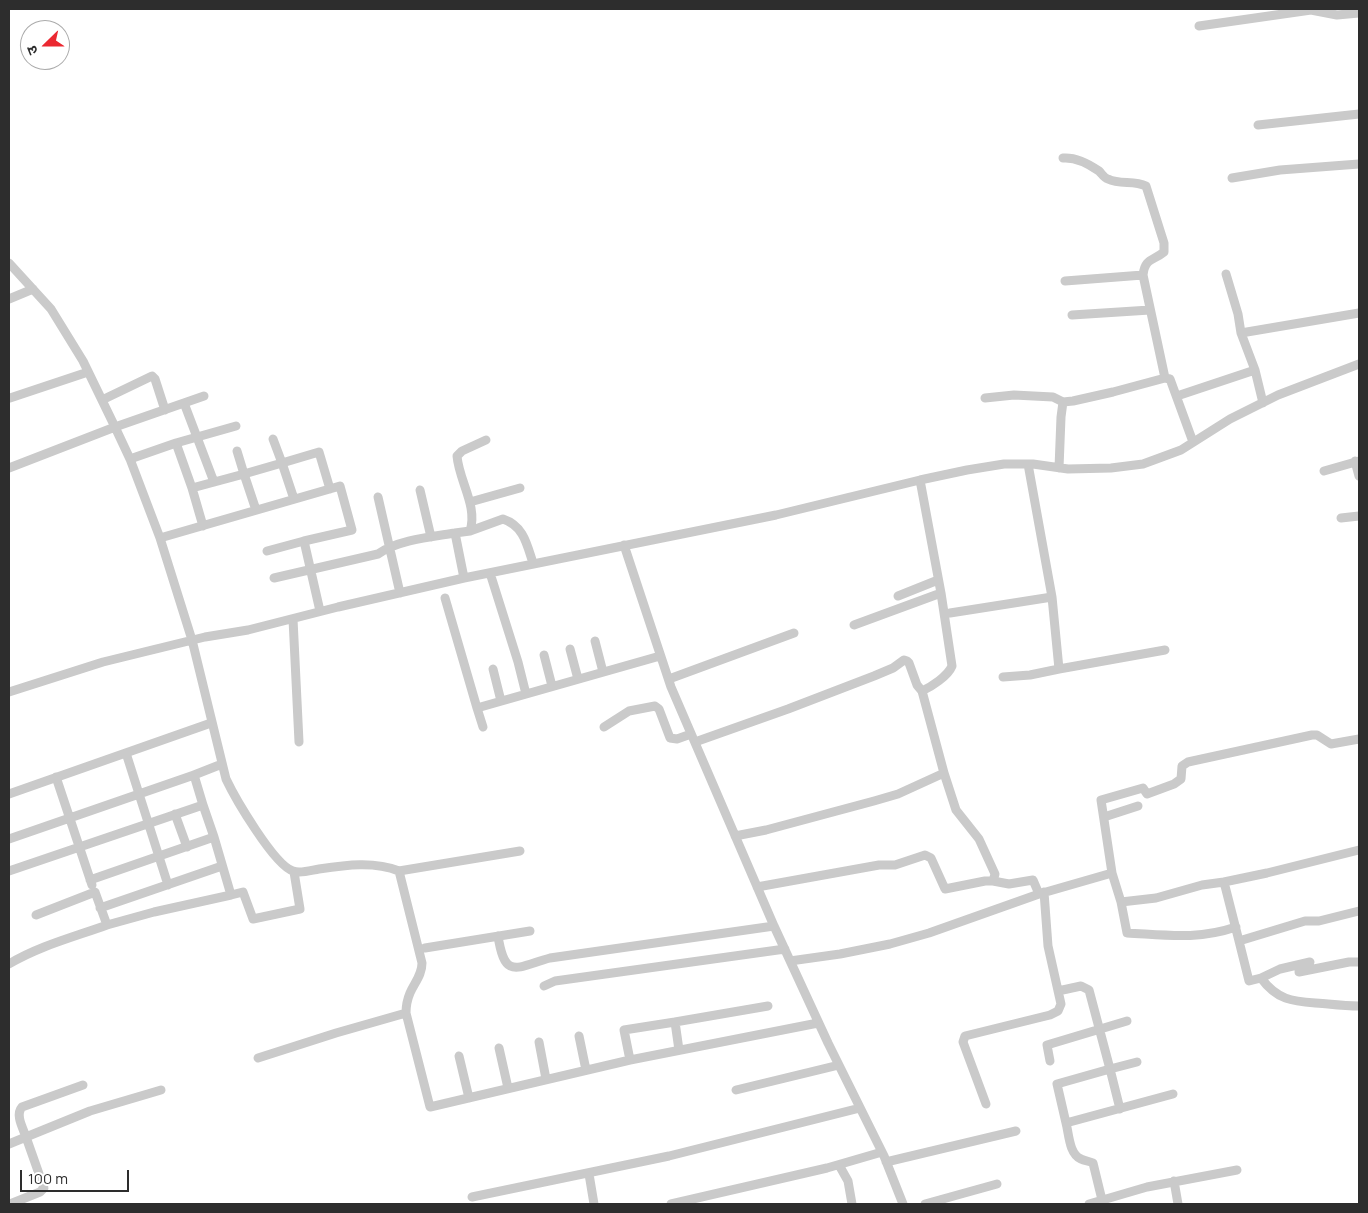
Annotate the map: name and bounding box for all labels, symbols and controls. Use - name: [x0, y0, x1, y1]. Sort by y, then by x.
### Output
- north arrow: [20, 20, 70, 70]
- text: उ: [21, 43, 42, 58]
- scale bar: [22, 1160, 131, 1192]
- text: 100 m: [28, 1168, 68, 1189]

